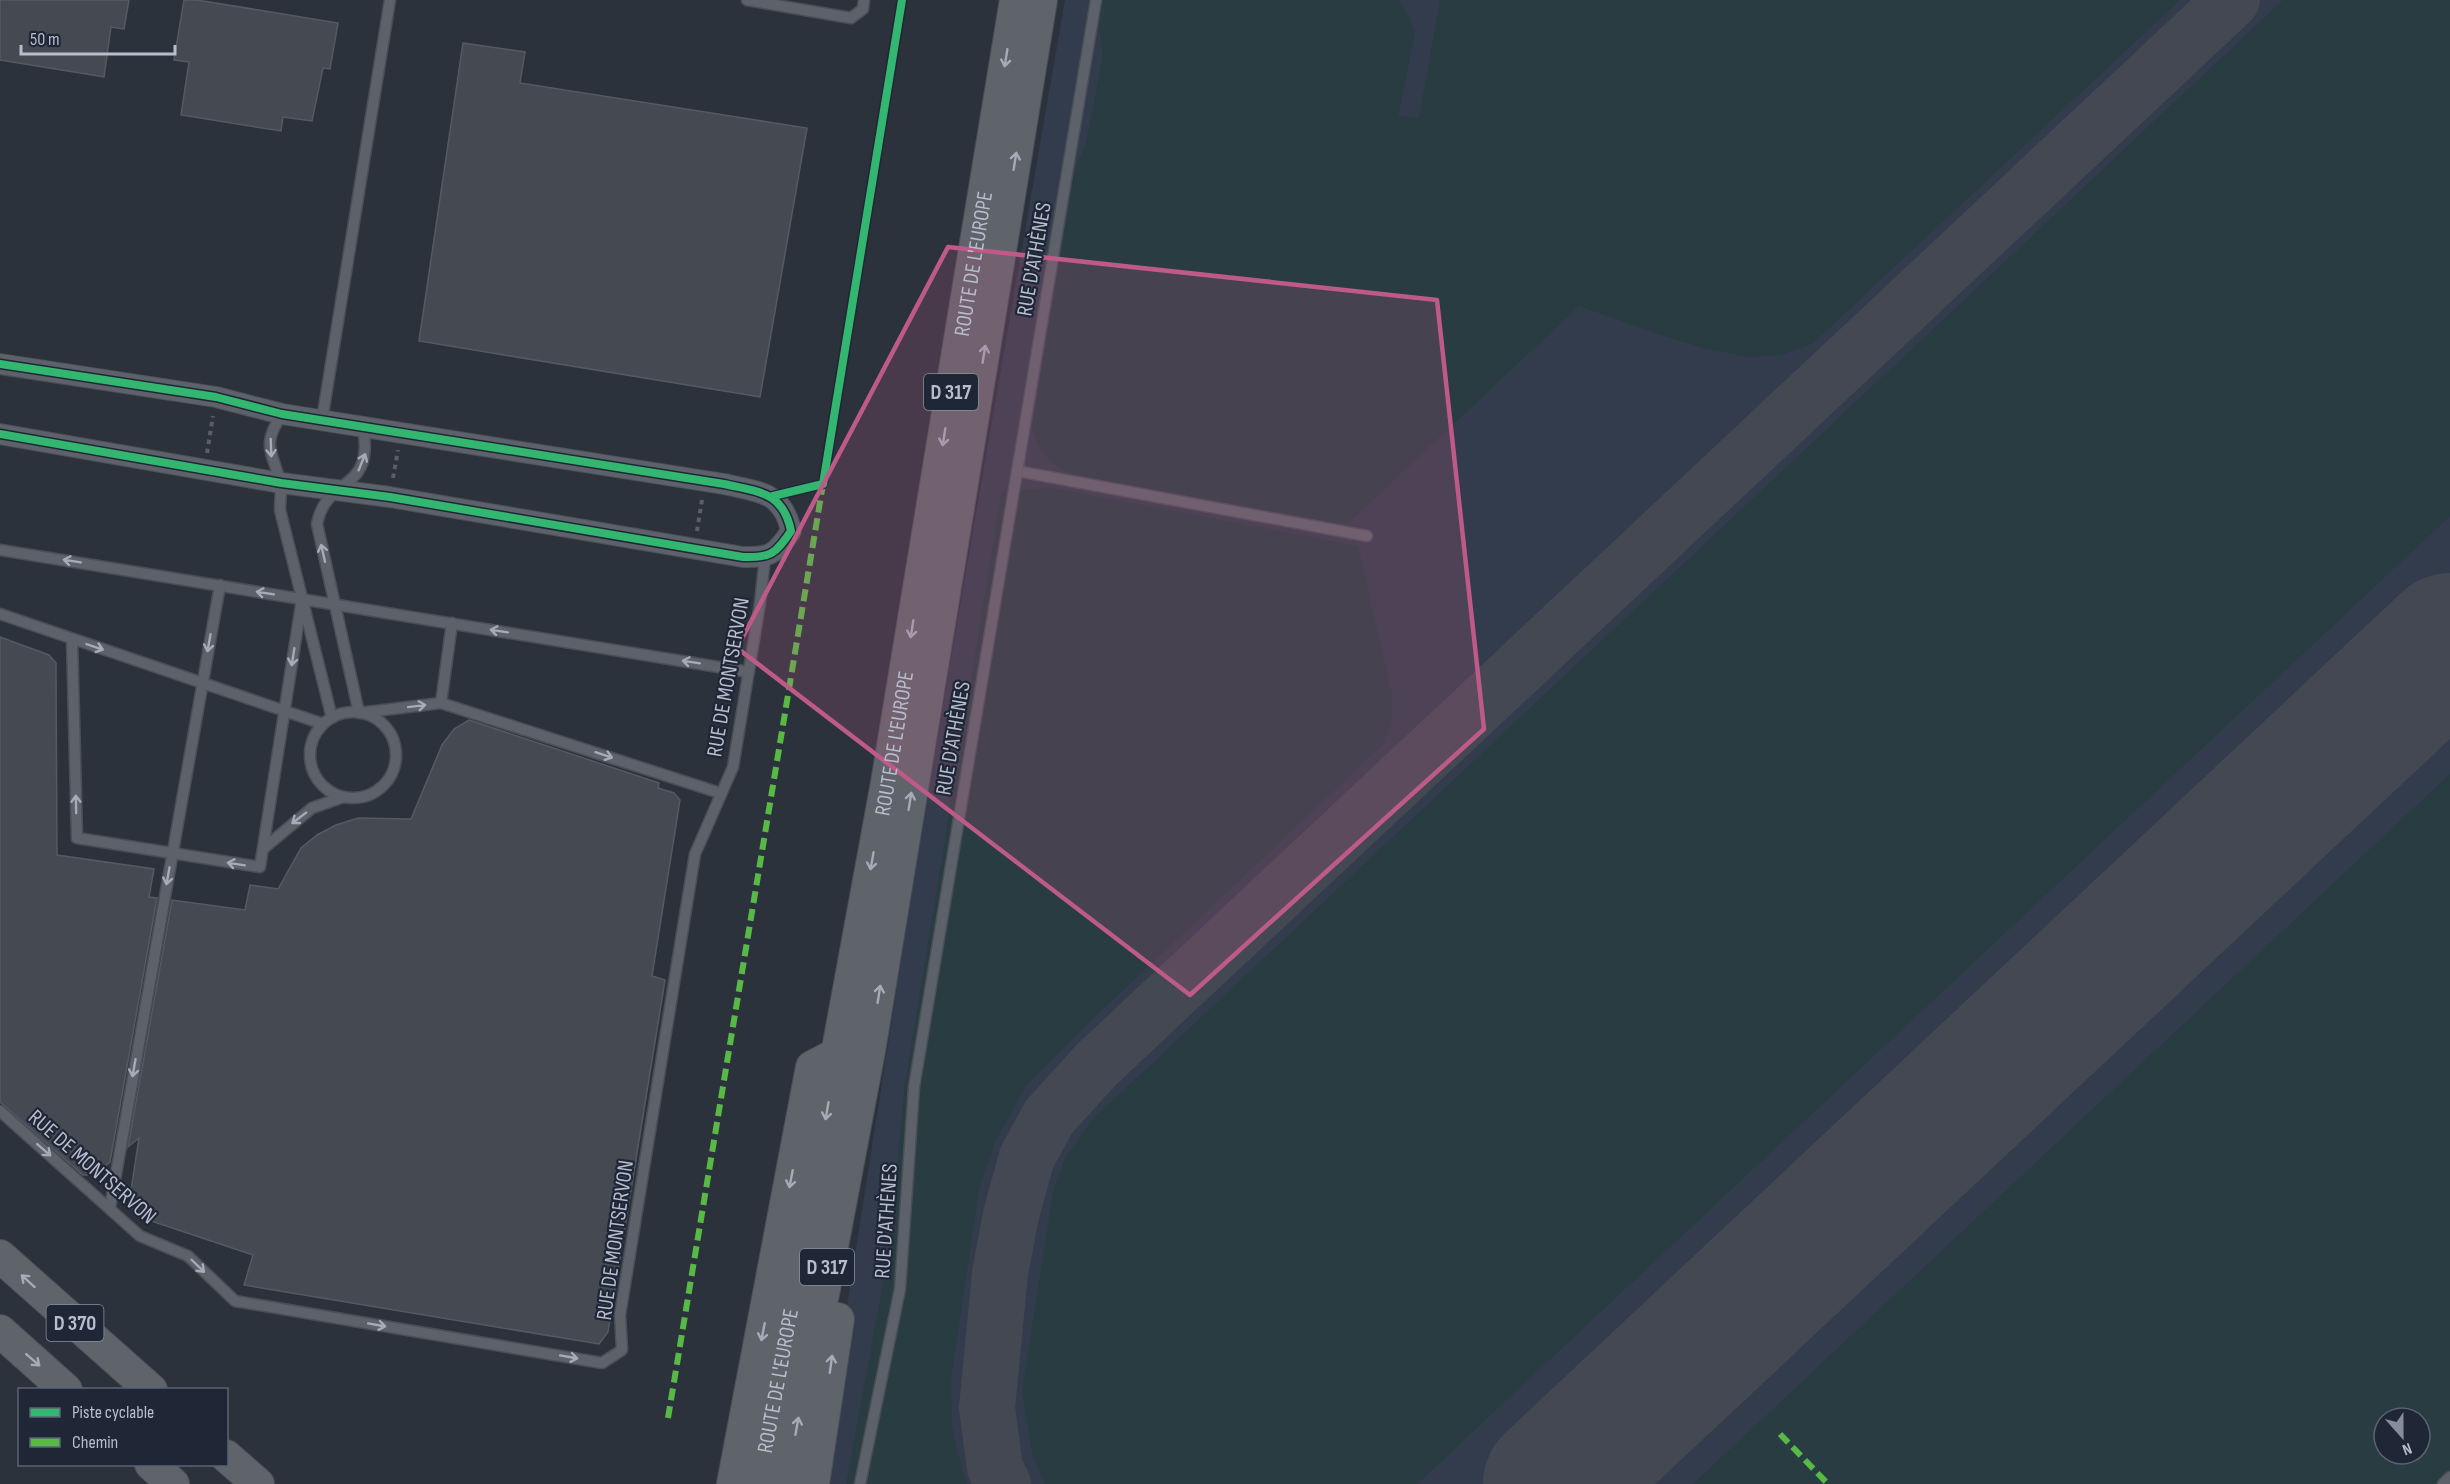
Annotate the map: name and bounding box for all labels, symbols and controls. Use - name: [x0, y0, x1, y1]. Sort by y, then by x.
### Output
- scale bar: [21, 18, 176, 56]
- text: 50 m: [30, 29, 60, 50]
- one-way arrow: [1001, 47, 1012, 67]
- one-way arrow: [1010, 152, 1021, 171]
- street label: ROUTE DE L'EUROPE: [949, 190, 999, 338]
- street label: RUE D'ATHÈNES: [1011, 200, 1058, 318]
- one-way arrow: [979, 344, 990, 364]
- road number: D 317: [924, 374, 978, 410]
- one-way arrow: [938, 426, 949, 446]
- one-way arrow: [265, 438, 277, 458]
- one-way arrow: [357, 454, 368, 472]
- one-way arrow: [317, 544, 328, 564]
- one-way arrow: [63, 556, 83, 567]
- one-way arrow: [255, 587, 275, 598]
- street label: RUE DE MONTSERVON: [701, 596, 756, 759]
- one-way arrow: [907, 619, 918, 638]
- one-way arrow: [489, 625, 509, 636]
- one-way arrow: [204, 633, 215, 652]
- one-way arrow: [85, 642, 104, 653]
- one-way arrow: [287, 646, 298, 666]
- one-way arrow: [682, 657, 701, 668]
- street label: ROUTE DE L'EUROPE: [869, 669, 920, 818]
- street label: RUE D'ATHÈNES: [930, 679, 977, 797]
- one-way arrow: [407, 700, 427, 711]
- one-way arrow: [594, 751, 613, 762]
- one-way arrow: [905, 792, 916, 812]
- one-way arrow: [71, 795, 82, 815]
- one-way arrow: [292, 811, 308, 824]
- one-way arrow: [867, 851, 878, 871]
- one-way arrow: [227, 858, 247, 869]
- one-way arrow: [163, 866, 174, 886]
- one-way arrow: [873, 984, 884, 1004]
- one-way arrow: [129, 1058, 140, 1078]
- one-way arrow: [821, 1101, 832, 1121]
- street label: RUE DE MONTSERVON: [22, 1104, 162, 1230]
- one-way arrow: [36, 1143, 51, 1157]
- street label: RUE DE MONTSERVON: [591, 1159, 640, 1322]
- street label: RUE D'ATHÈNES: [869, 1163, 904, 1279]
- one-way arrow: [785, 1169, 796, 1189]
- road number: D 317: [800, 1249, 854, 1285]
- one-way arrow: [191, 1258, 206, 1273]
- one-way arrow: [21, 1274, 36, 1288]
- road number: D 370: [46, 1305, 104, 1341]
- street label: ROUTE DE L'EUROPE: [752, 1307, 805, 1455]
- one-way arrow: [367, 1320, 386, 1331]
- one-way arrow: [757, 1322, 768, 1341]
- one-way arrow: [559, 1352, 579, 1363]
- one-way arrow: [25, 1353, 40, 1367]
- one-way arrow: [826, 1354, 837, 1374]
- legend: [18, 1388, 228, 1466]
- text: Piste cyclable: [72, 1402, 154, 1423]
- north arrow: [2372, 1406, 2432, 1466]
- one-way arrow: [792, 1417, 803, 1437]
- text: Chemin: [72, 1432, 118, 1453]
- text: N: [2399, 1438, 2414, 1459]

